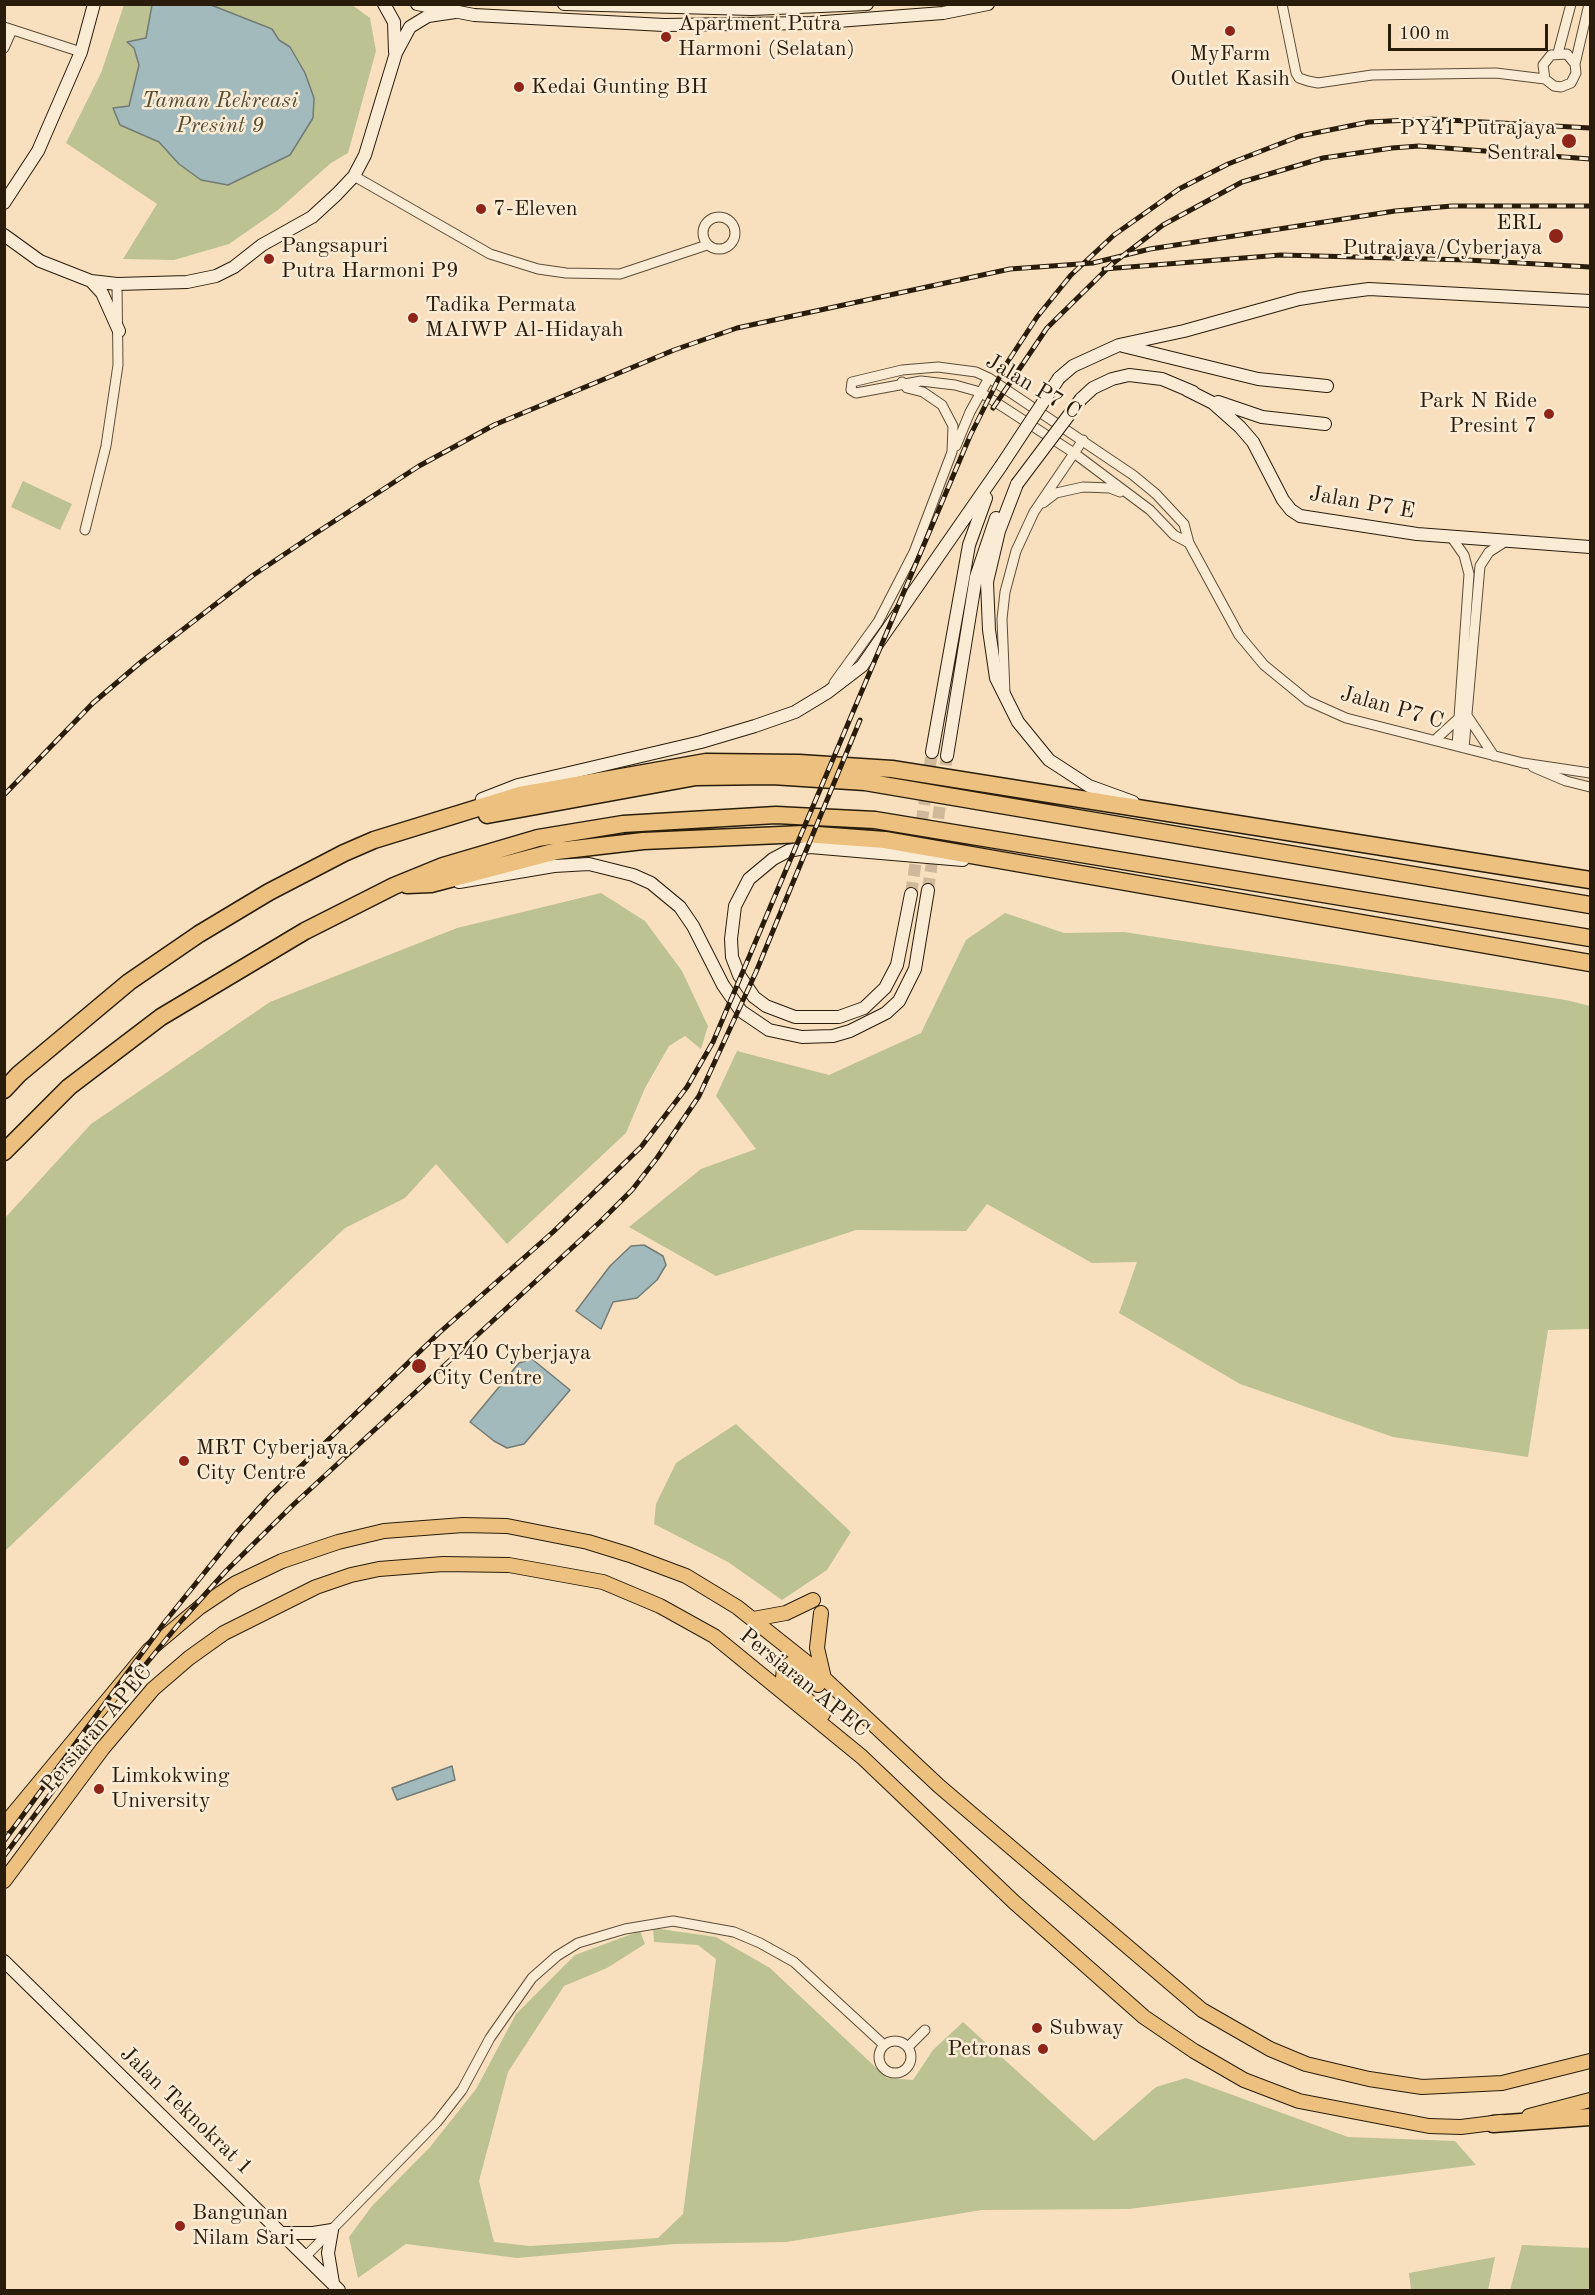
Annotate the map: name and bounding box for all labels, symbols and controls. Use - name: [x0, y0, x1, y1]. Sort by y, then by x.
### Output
- place label: Apartment Putra Harmoni (Selatan): [678, 11, 855, 62]
- scale bar: [1391, 12, 1552, 50]
- marker: MyFarm Outlet Kasih: [1223, 24, 1237, 38]
- text: 100 m: [1399, 25, 1450, 43]
- marker: Apartment Putra Harmoni (Selatan): [659, 30, 673, 44]
- place label: MyFarm Outlet Kasih: [1170, 41, 1290, 92]
- place label: Kedai Gunting BH: [531, 74, 708, 100]
- marker: Kedai Gunting BH: [512, 80, 526, 94]
- park label: Taman Rekreasi Presint 9: [142, 88, 298, 140]
- place label: PY41 Putrajaya Sentral: [1400, 115, 1556, 166]
- marker: PY41 Putrajaya Sentral: [1560, 132, 1578, 150]
- place label: 7-Eleven: [493, 196, 578, 222]
- marker: 7-Eleven: [474, 202, 488, 216]
- place label: ERL Putrajaya/Cyberjaya: [1342, 210, 1542, 262]
- marker: ERL Putrajaya/Cyberjaya: [1547, 227, 1565, 245]
- place label: Pangsapuri Putra Harmoni P9: [281, 233, 459, 284]
- marker: Pangsapuri Putra Harmoni P9: [262, 252, 276, 266]
- place label: Tadika Permata MAIWP Al-Hidayah: [425, 292, 623, 344]
- marker: Tadika Permata MAIWP Al-Hidayah: [406, 311, 420, 325]
- street label: Jalan P7 C: [981, 348, 1085, 426]
- place label: Park N Ride Presint 7: [1419, 388, 1537, 440]
- marker: Park N Ride Presint 7: [1542, 407, 1556, 421]
- street label: Jalan P7 E: [1307, 481, 1417, 525]
- street label: Jalan P7 C: [1337, 681, 1447, 735]
- place label: PY40 Cyberjaya City Centre: [432, 1340, 591, 1392]
- marker: PY40 Cyberjaya City Centre: [410, 1357, 428, 1375]
- place label: MRT Cyberjaya City Centre: [196, 1435, 348, 1486]
- marker: MRT Cyberjaya City Centre: [177, 1454, 191, 1468]
- street label: Persiaran APEC: [734, 1623, 874, 1743]
- street label: Persiaran APEC: [36, 1660, 158, 1798]
- place label: Limkokwing University: [111, 1763, 230, 1814]
- marker: Limkokwing University: [92, 1782, 106, 1796]
- place label: Subway: [1049, 2015, 1124, 2041]
- marker: Subway: [1030, 2021, 1044, 2035]
- place label: Petronas: [947, 2036, 1031, 2062]
- street label: Jalan Teknokrat 1: [114, 2041, 258, 2181]
- marker: Petronas: [1036, 2042, 1050, 2056]
- place label: Bangunan Nilam Sari: [192, 2200, 295, 2252]
- marker: Bangunan Nilam Sari: [173, 2219, 187, 2233]

